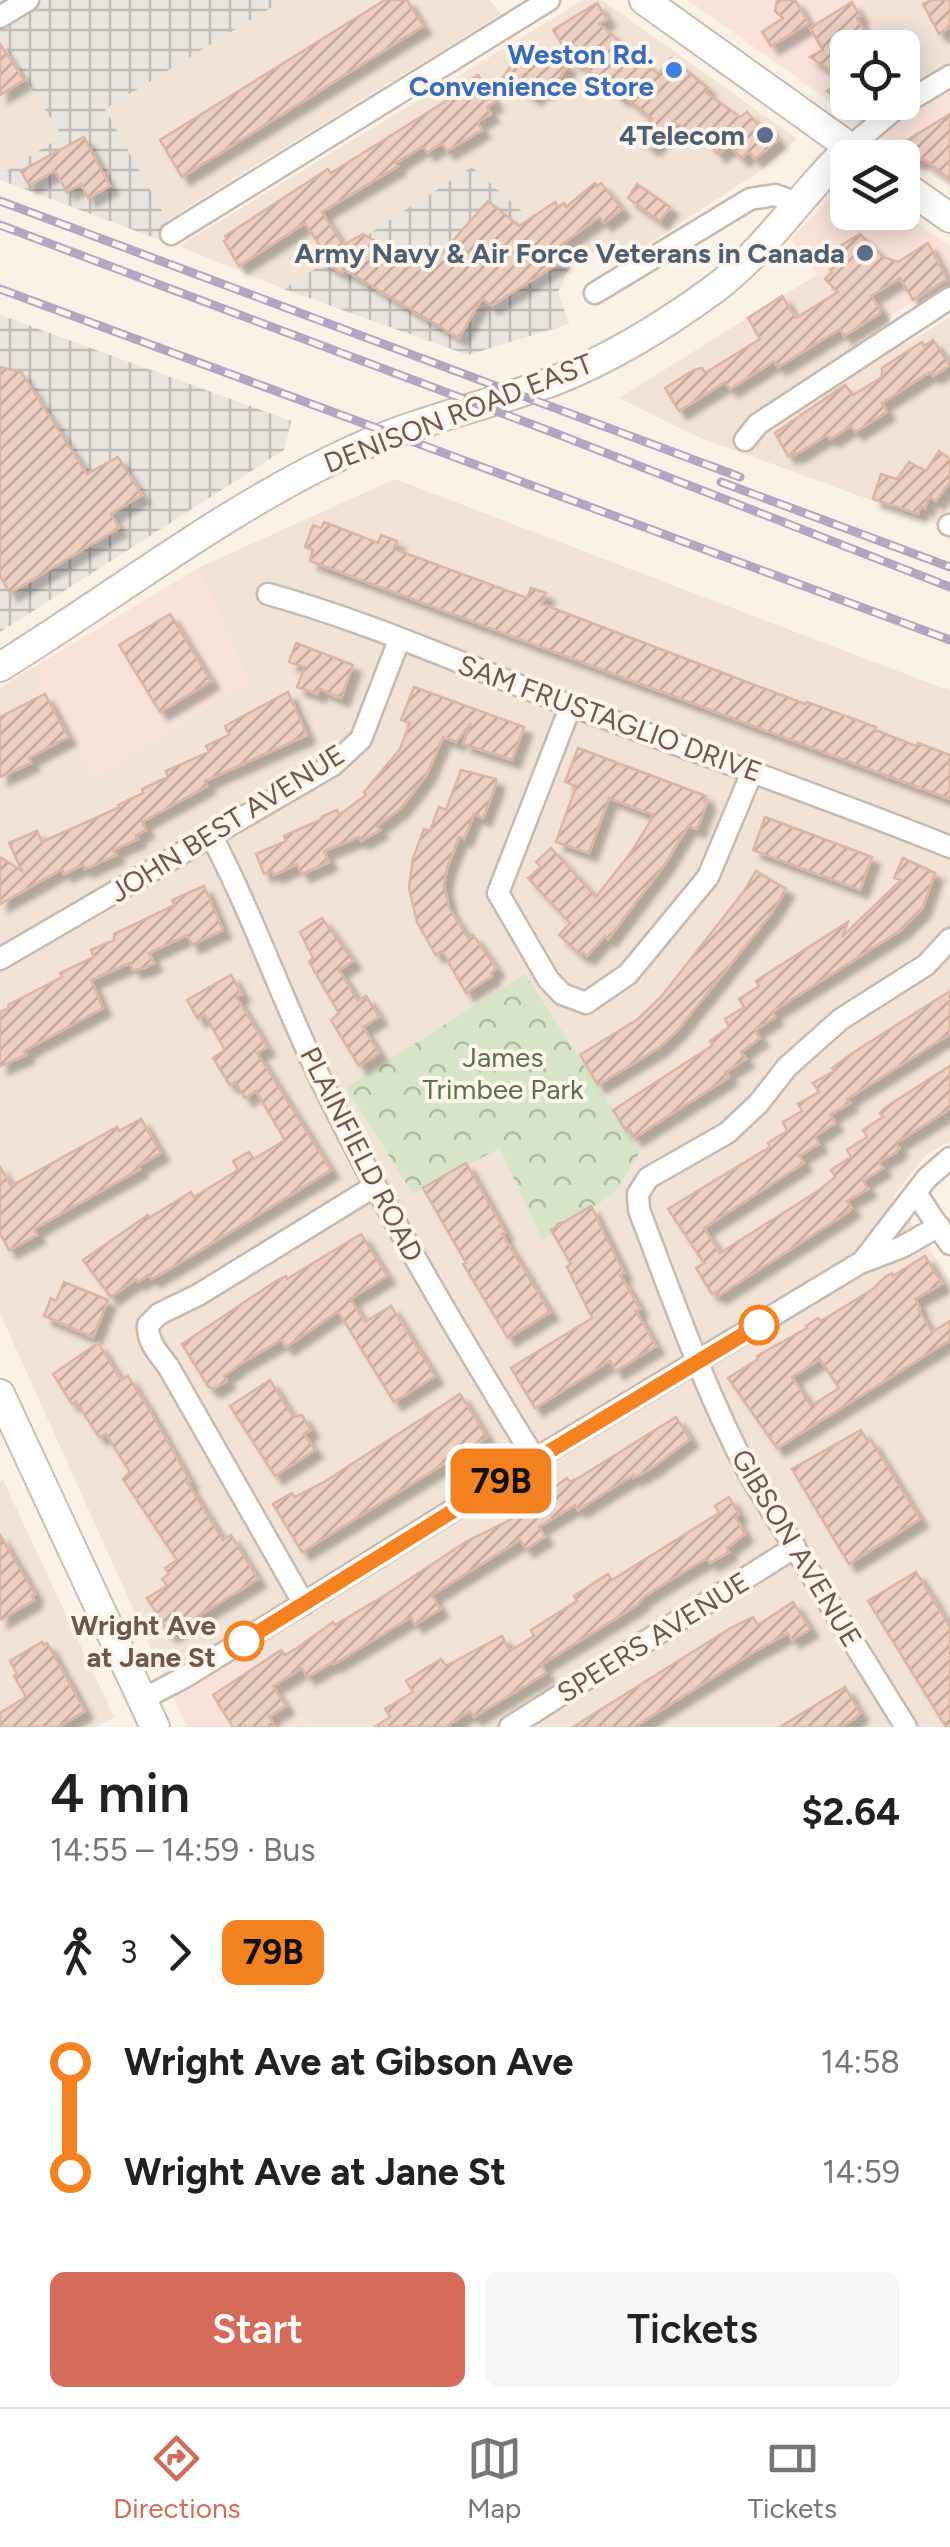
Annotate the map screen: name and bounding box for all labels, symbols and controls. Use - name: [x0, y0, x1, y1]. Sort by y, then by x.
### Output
- map controls: [830, 30, 920, 230]
- button: locate: [830, 30, 920, 120]
- place label: Weston Rd. Convenience Store: [409, 37, 654, 103]
- marker: Weston Rd. Convenience Store: [663, 59, 685, 81]
- place label: 4Telecom: [619, 118, 745, 152]
- marker: 4Telecom: [754, 124, 776, 146]
- button: layers: [830, 140, 920, 230]
- place label: Army Navy & Air Force Veterans in Canada: [294, 236, 845, 270]
- marker: Army Navy & Air Force Veterans in Canada: [854, 242, 876, 264]
- street label: DENISON ROAD EAST: [319, 346, 598, 480]
- street label: SAM FRUSTAGLIO DRIVE: [453, 647, 767, 789]
- street label: JOHN BEST AVENUE: [103, 737, 351, 909]
- park label: James Trimbee Park: [422, 1040, 584, 1106]
- street label: PLAINFIELD ROAD: [293, 1041, 431, 1267]
- unlabelled marker: [740, 1306, 778, 1344]
- street label: GIBSON AVENUE: [725, 1443, 869, 1653]
- line badge: 79B: [444, 1448, 558, 1514]
- text: 79B: [470, 1460, 532, 1502]
- street label: SPEERS AVENUE: [551, 1564, 755, 1710]
- place label: Wright Ave at Jane St: [71, 1608, 216, 1674]
- marker: Wright Ave at Jane St: [225, 1622, 263, 1660]
- text: 4 min: [50, 1760, 190, 1826]
- text: $2.64: [801, 1789, 900, 1835]
- text: 14:55 – 14:59 · Bus: [50, 1831, 315, 1869]
- icon: walk: [50, 1925, 105, 1980]
- icon: forward: [152, 1925, 207, 1980]
- text: 79B: [242, 1931, 304, 1973]
- text: 3: [120, 1933, 137, 1971]
- text: Wright Ave at Gibson Ave: [124, 2039, 573, 2085]
- text: 14:58: [821, 2043, 900, 2081]
- text: Wright Ave at Jane St: [124, 2149, 506, 2195]
- text: 14:59: [822, 2153, 900, 2191]
- button: Start: [50, 2272, 465, 2387]
- button: Tickets: [485, 2272, 900, 2387]
- tab: Directions: [113, 2431, 241, 2525]
- tab: Map: [467, 2431, 522, 2525]
- tab: Tickets: [748, 2431, 837, 2525]

